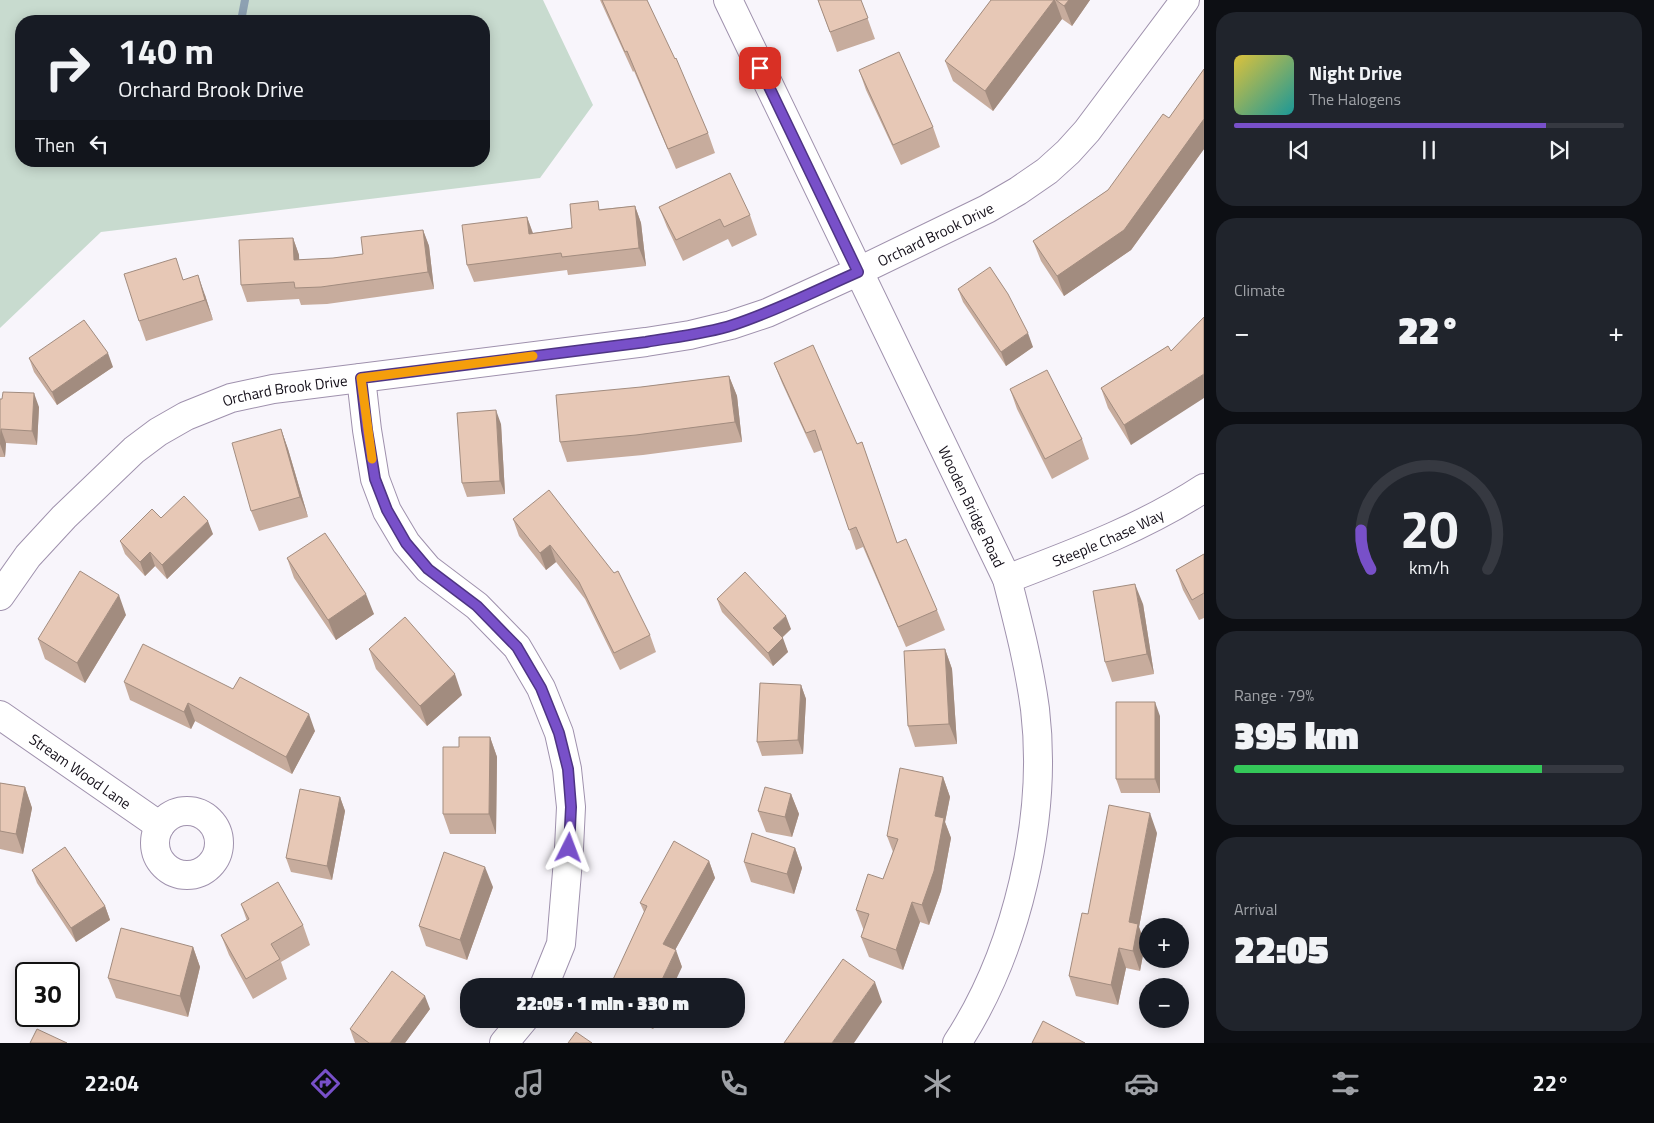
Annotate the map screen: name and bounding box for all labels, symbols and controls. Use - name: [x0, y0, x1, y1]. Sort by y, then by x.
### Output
- text: 140 m: [118, 24, 214, 78]
- icon: right: [35, 35, 100, 100]
- pin: [739, 47, 781, 89]
- icon: arrive: [746, 54, 774, 82]
- text: Night Drive: [1309, 58, 1402, 87]
- text: Orchard Brook Drive: [118, 72, 304, 106]
- text: The Halogens: [1309, 87, 1401, 111]
- text: Then: [35, 130, 75, 159]
- icon: left: [85, 130, 113, 158]
- icon: previous: [1285, 136, 1313, 164]
- icon: pause: [1415, 136, 1443, 164]
- icon: next: [1545, 136, 1573, 164]
- street label: Orchard Brook Drive: [873, 196, 998, 272]
- text: Climate: [1234, 278, 1285, 302]
- text: 22°: [1398, 301, 1460, 359]
- text: −: [1234, 310, 1250, 353]
- text: +: [1608, 310, 1624, 353]
- street label: Orchard Brook Drive: [218, 368, 349, 412]
- street label: Wooden Bridge Road: [933, 442, 1011, 571]
- text: 20: [1400, 489, 1458, 568]
- street label: Steeple Chase Way: [1049, 502, 1168, 572]
- text: km/h: [1409, 554, 1449, 581]
- text: Range · 79%: [1234, 683, 1314, 707]
- text: 395 km: [1234, 706, 1359, 764]
- street label: Stream Wood Lane: [25, 727, 136, 814]
- position arrow: [542, 821, 594, 873]
- text: Arrival: [1234, 897, 1277, 921]
- map controls: [1139, 918, 1189, 1028]
- button: +: [1139, 918, 1189, 968]
- text: 22:05: [1234, 920, 1329, 978]
- speed limit sign: 30: [15, 962, 80, 1027]
- button: −: [1139, 978, 1189, 1028]
- text: 22:05 · 1 min · 330 m: [516, 988, 689, 1017]
- text: 22:04: [85, 1066, 139, 1100]
- icon: directions: [308, 1066, 343, 1101]
- icon: music: [512, 1066, 547, 1101]
- icon: phone: [716, 1066, 751, 1101]
- icon: climate: [920, 1066, 955, 1101]
- icon: car: [1124, 1066, 1159, 1101]
- icon: filters: [1328, 1066, 1363, 1101]
- text: 22°: [1532, 1066, 1569, 1100]

